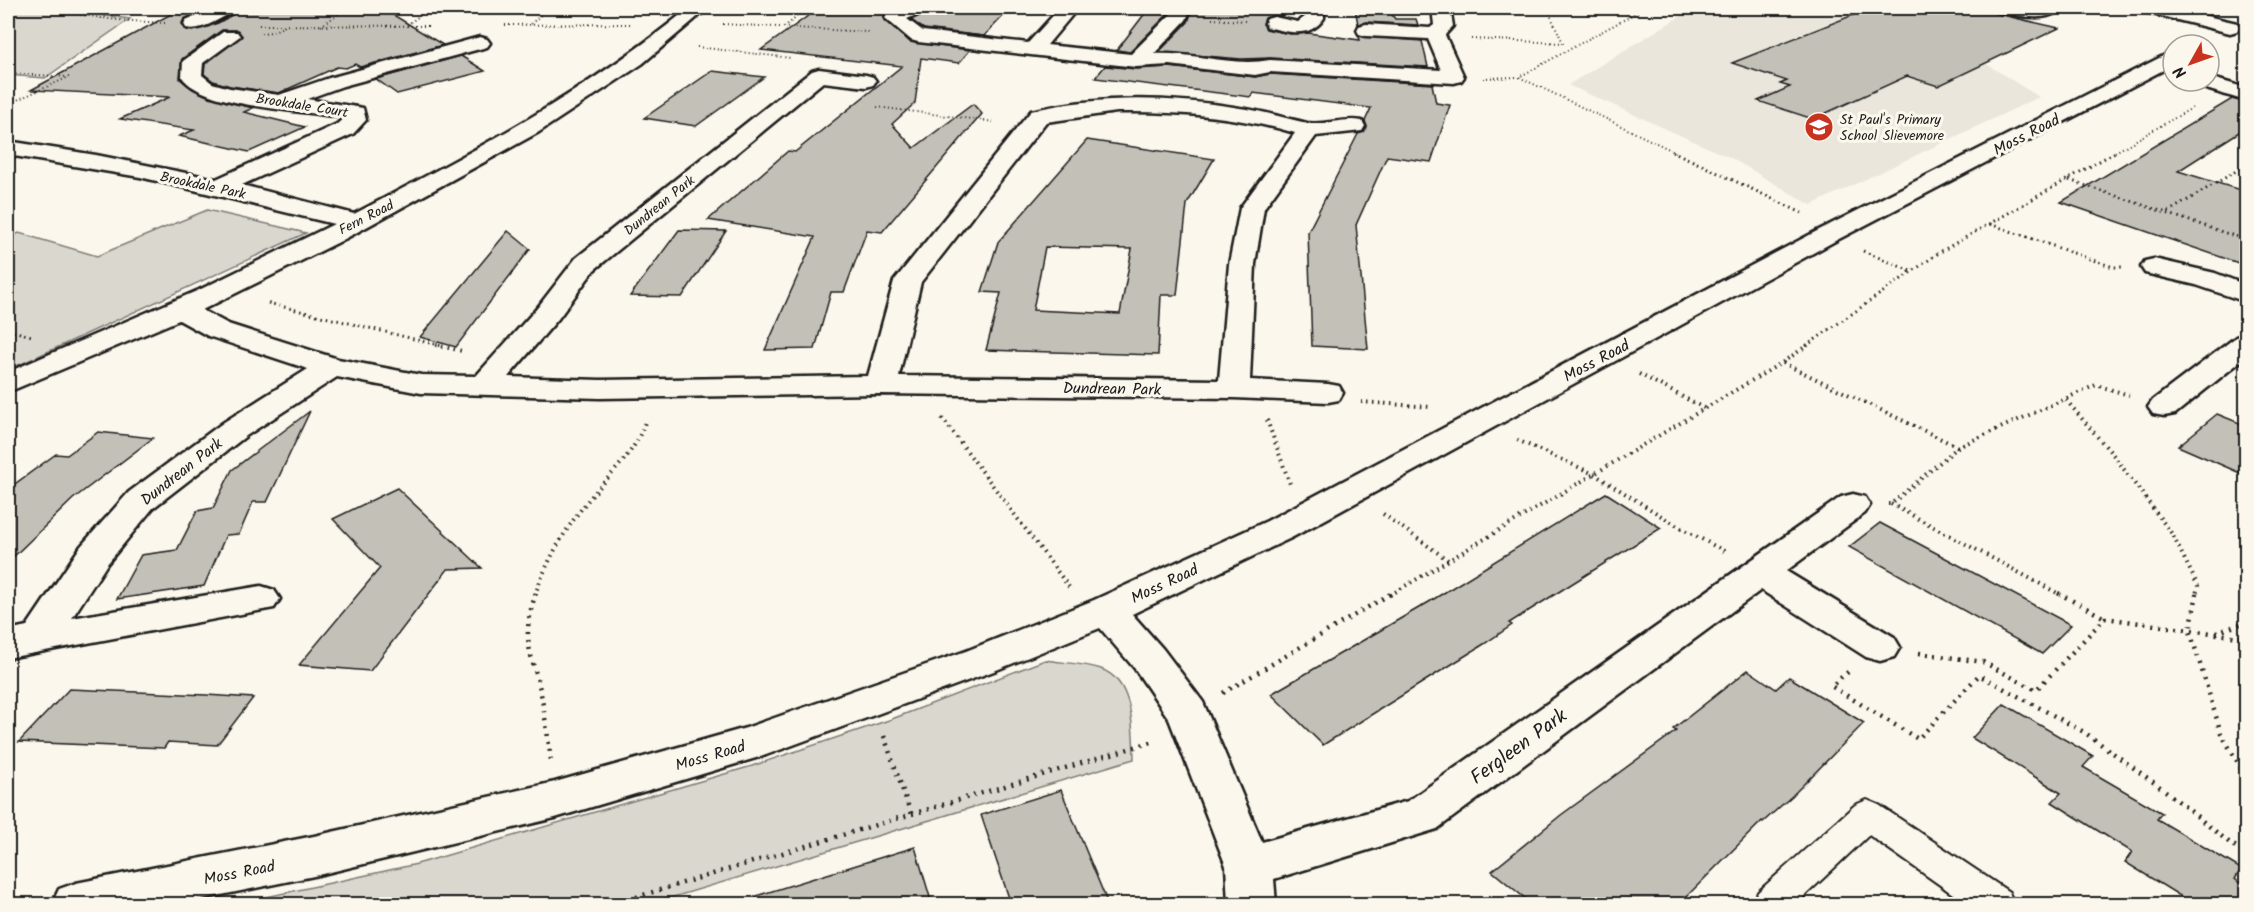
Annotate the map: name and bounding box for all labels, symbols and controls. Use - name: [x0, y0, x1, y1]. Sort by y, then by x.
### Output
- north arrow: [2161, 33, 2221, 93]
- text: N: [2168, 60, 2193, 84]
- street label: Brookdale Court: [254, 88, 350, 124]
- street label: Moss Road: [1989, 107, 2065, 163]
- place label: St Paul's Primary School Slievemore: [1840, 109, 1945, 147]
- school or university icon: St Paul's Primary School Slievemore: [1803, 111, 1835, 143]
- street label: Brookdale Park: [158, 166, 248, 206]
- street label: Dundrean Park: [619, 170, 700, 241]
- street label: Fern Road: [335, 194, 399, 241]
- street label: Moss Road: [1559, 333, 1635, 389]
- street label: Dundrean Park: [1063, 376, 1162, 403]
- street label: Dundrean Park: [135, 432, 229, 512]
- street label: Moss Road: [1127, 557, 1203, 611]
- street label: Fergleen Park: [1464, 701, 1575, 794]
- street label: Moss Road: [672, 734, 749, 778]
- street label: Moss Road: [202, 854, 278, 893]

